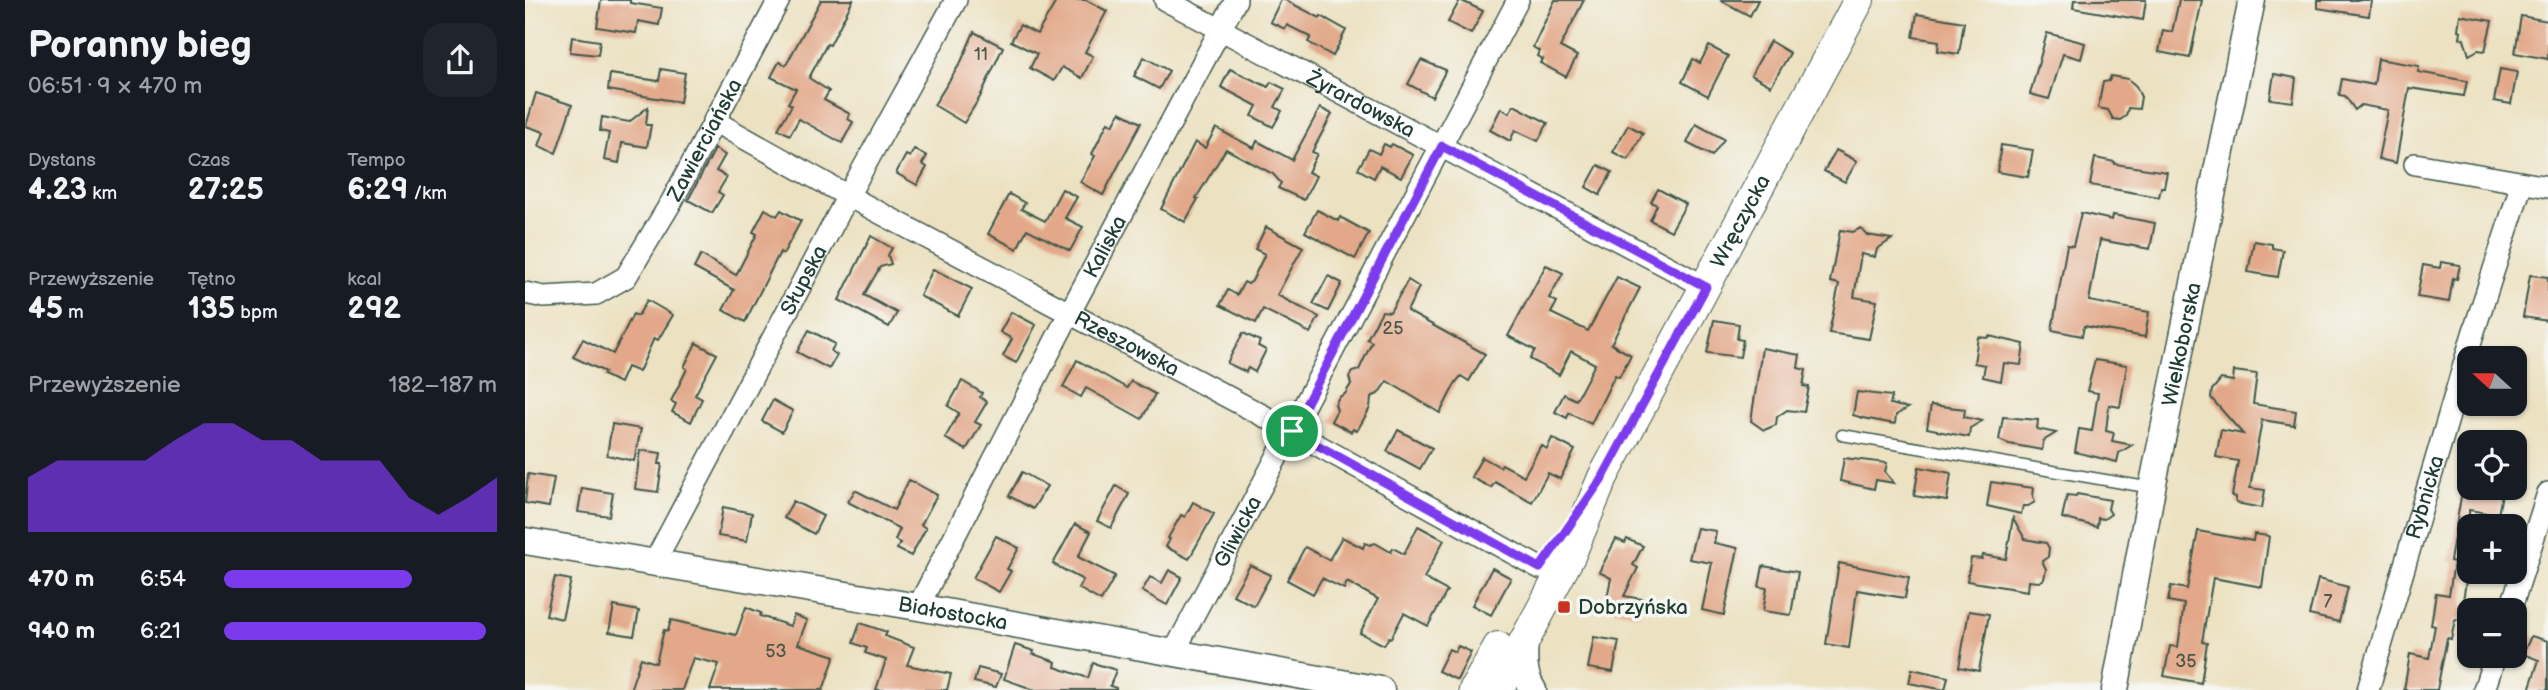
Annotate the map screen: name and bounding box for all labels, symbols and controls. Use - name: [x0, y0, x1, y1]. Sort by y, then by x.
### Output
- text: Poranny bieg: [28, 23, 252, 68]
- button: share: [423, 23, 497, 97]
- house number: 11: [974, 44, 988, 65]
- street label: Żyrardowska: [1302, 65, 1419, 143]
- text: 06:51 · 9 × 470 m: [28, 72, 202, 100]
- street label: Zawierciańska: [661, 74, 747, 206]
- text: Dystans: [28, 149, 96, 172]
- text: Czas: [188, 149, 230, 172]
- text: Tempo: [347, 149, 406, 172]
- street label: Wręczycka: [1705, 170, 1775, 272]
- text: 4.23: [28, 172, 87, 208]
- text: 27:25: [188, 172, 264, 208]
- text: 6:29: [347, 172, 408, 208]
- text: km: [87, 182, 117, 205]
- text: /km: [408, 182, 447, 205]
- street label: Kaliska: [1078, 211, 1132, 282]
- street label: Słupska: [775, 241, 832, 319]
- text: Przewyższenie: [28, 268, 154, 291]
- text: Tętno: [188, 268, 236, 291]
- text: kcal: [347, 268, 381, 291]
- street label: Wielkoborska: [2157, 280, 2206, 408]
- text: 45: [28, 291, 63, 327]
- text: 135: [188, 291, 235, 327]
- text: 292: [347, 291, 401, 327]
- text: m: [63, 301, 84, 324]
- text: bpm: [235, 301, 278, 324]
- street label: Rzeszowska: [1070, 306, 1184, 382]
- house number: 25: [1383, 318, 1403, 339]
- north arrow: [2457, 346, 2527, 416]
- map controls: [2457, 346, 2527, 668]
- text: Przewyższenie: [28, 371, 181, 399]
- text: 182–187 m: [389, 371, 497, 399]
- pin: [1262, 401, 1322, 461]
- icon: arrive: [1273, 412, 1311, 450]
- button: locate: [2457, 430, 2527, 500]
- street label: Rybnicka: [2401, 452, 2449, 542]
- street label: Gliwicka: [1208, 492, 1267, 572]
- button: +: [2457, 514, 2527, 584]
- text: 470 m: [28, 565, 94, 593]
- text: 6:54: [140, 565, 186, 593]
- street label: Białostocka: [896, 591, 1010, 635]
- house number: 7: [2324, 591, 2333, 612]
- place label: Dobrzyńska: [1578, 595, 1688, 620]
- button: −: [2457, 598, 2527, 668]
- marker: Dobrzyńska: [1556, 599, 1572, 615]
- text: 940 m: [28, 617, 95, 645]
- text: 6:21: [140, 617, 181, 645]
- house number: 53: [765, 641, 787, 662]
- house number: 35: [2175, 651, 2197, 672]

